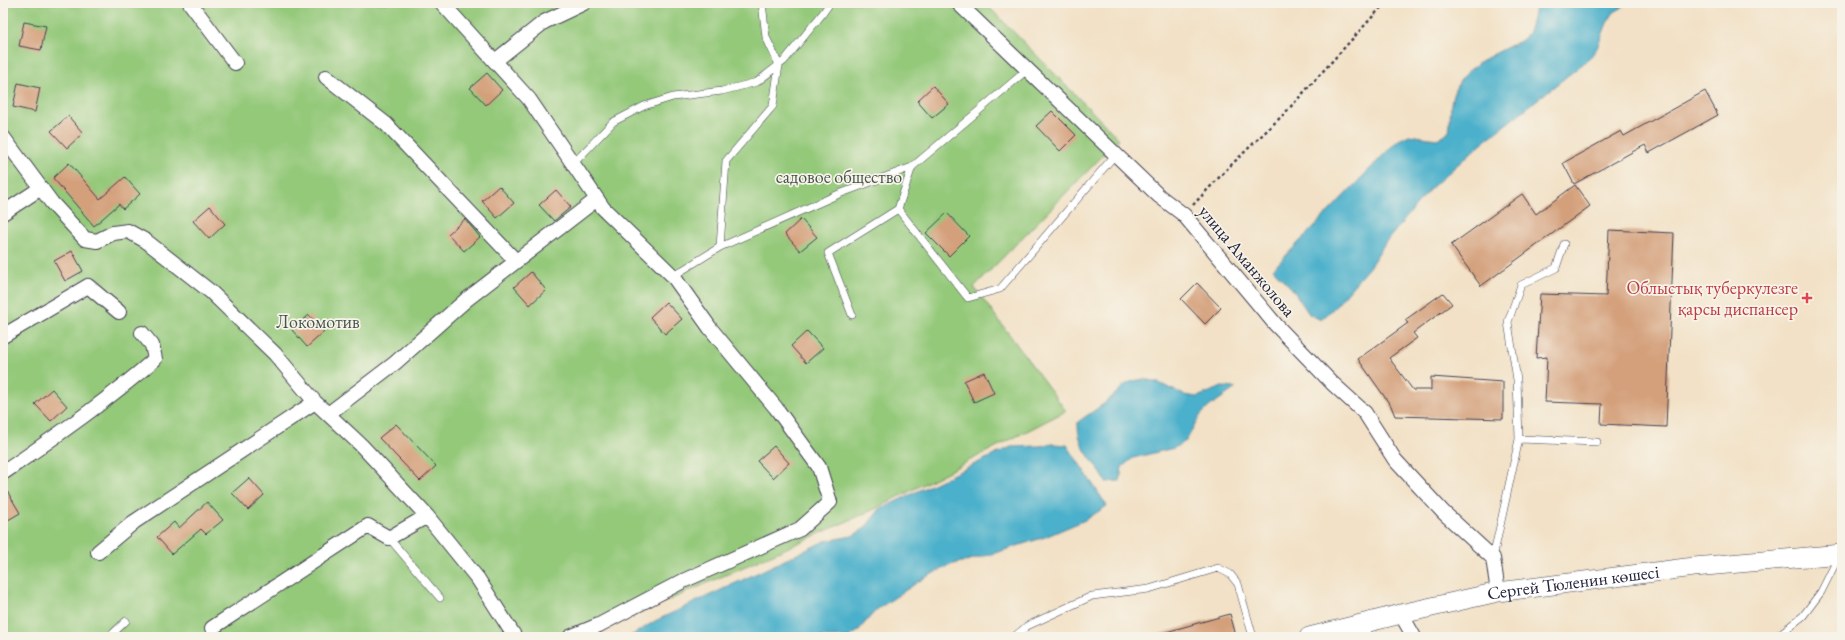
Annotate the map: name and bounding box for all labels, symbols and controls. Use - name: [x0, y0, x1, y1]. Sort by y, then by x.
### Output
- park label: садовое общество: [776, 165, 902, 188]
- street label: улица Аманжолова: [1194, 200, 1301, 322]
- place label: Облыстық туберкулезге қарсы диспансер: [1627, 276, 1798, 320]
- marker: Облыстық туберкулезге қарсы диспансер: [1801, 292, 1813, 304]
- park label: Локомотив: [276, 310, 360, 333]
- street label: Сергей Тюленин көшесі: [1485, 559, 1661, 605]

